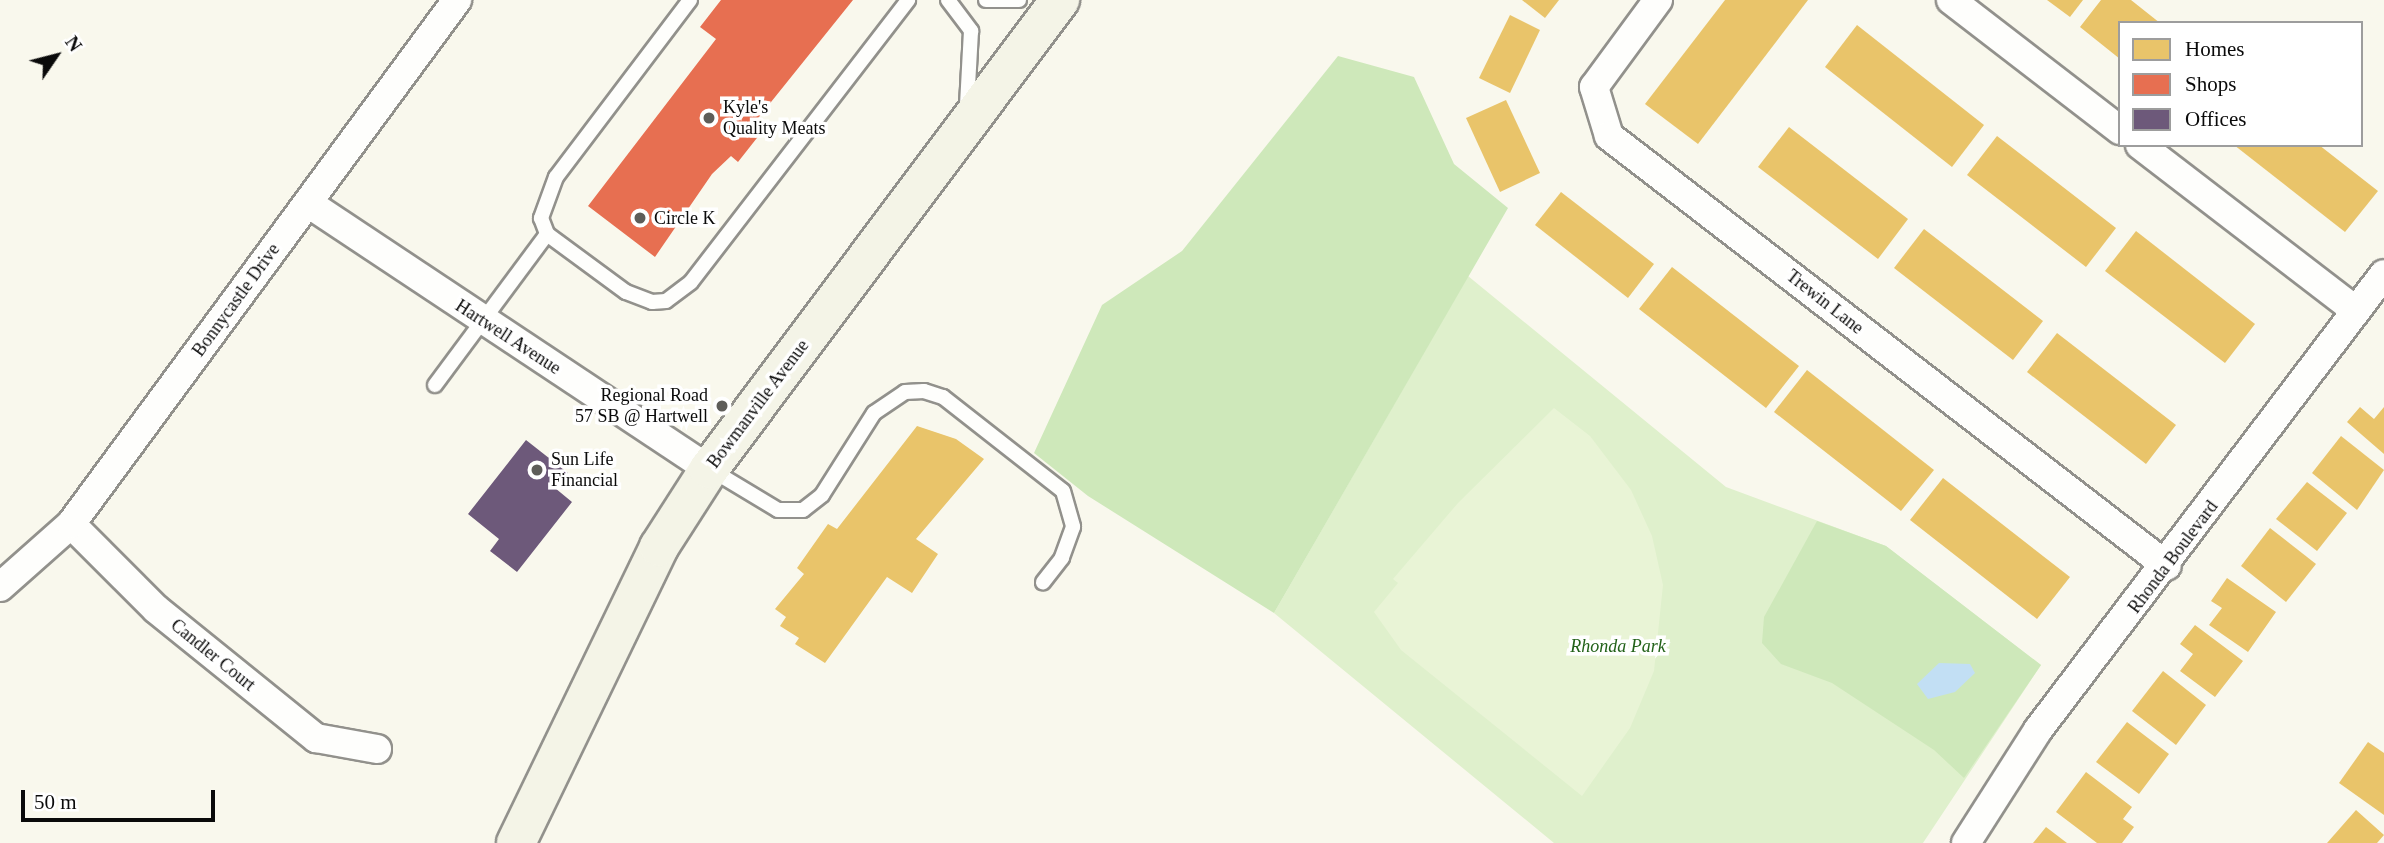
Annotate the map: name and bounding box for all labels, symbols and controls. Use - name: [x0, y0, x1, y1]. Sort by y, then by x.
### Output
- north arrow: [21, 21, 91, 91]
- legend: [2118, 21, 2363, 147]
- text: N: [61, 32, 86, 55]
- text: Homes: [2185, 37, 2245, 61]
- text: Shops: [2185, 72, 2236, 96]
- place label: Kyle's Quality Meats: [723, 97, 825, 140]
- text: Offices: [2185, 107, 2246, 131]
- marker: Kyle's Quality Meats: [701, 110, 717, 126]
- place label: Circle K: [654, 207, 715, 229]
- marker: Circle K: [632, 210, 648, 226]
- street label: Bonnycastle Drive: [188, 239, 284, 361]
- street label: Trewin Lane: [1782, 265, 1868, 339]
- street label: Hartwell Avenue: [451, 295, 565, 379]
- street label: Bowmanville Avenue: [702, 335, 814, 473]
- place label: Regional Road 57 SB @ Hartwell: [575, 385, 708, 428]
- marker: Regional Road 57 SB @ Hartwell: [714, 398, 730, 414]
- place label: Sun Life Financial: [551, 449, 618, 491]
- marker: Sun Life Financial: [529, 462, 545, 478]
- street label: Rhonda Boulevard: [2124, 496, 2222, 618]
- street label: Candler Court: [166, 614, 260, 696]
- park label: Rhonda Park: [1570, 635, 1666, 657]
- scale bar: [24, 776, 219, 820]
- text: 50 m: [34, 790, 77, 814]

